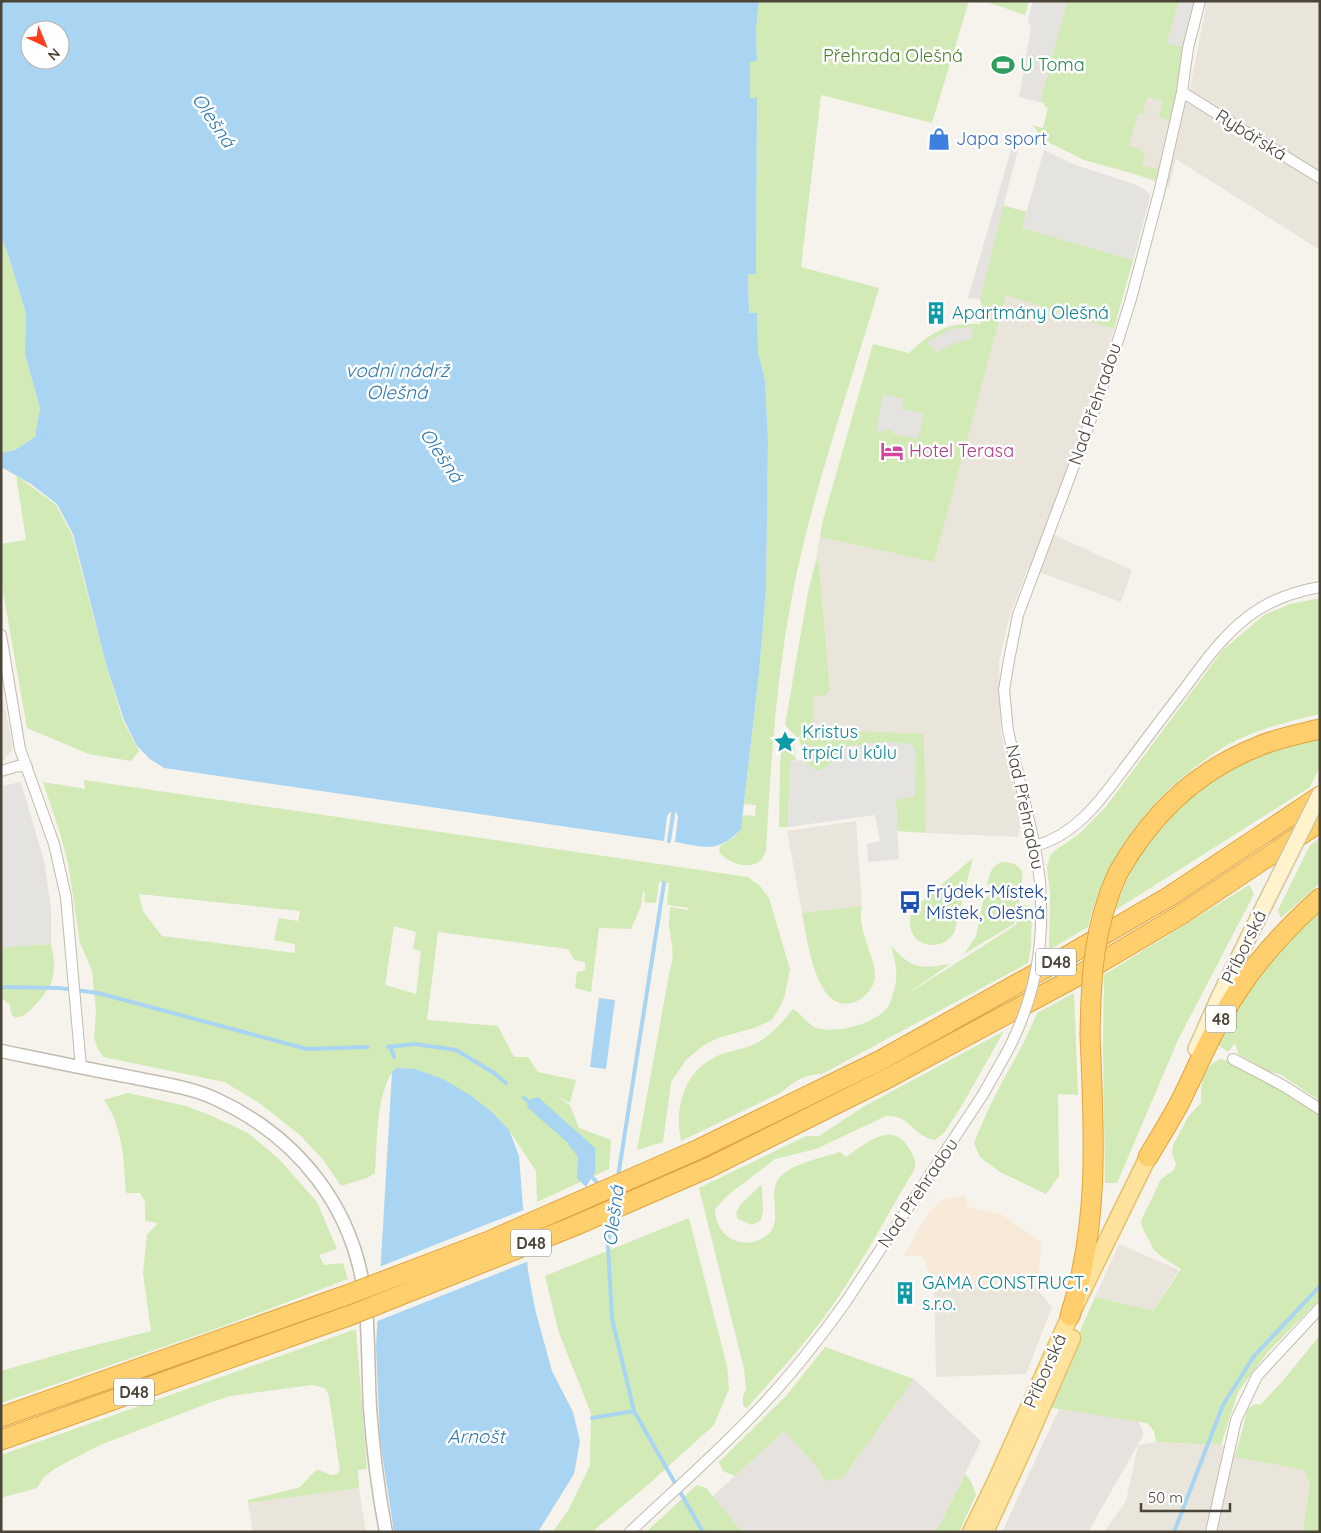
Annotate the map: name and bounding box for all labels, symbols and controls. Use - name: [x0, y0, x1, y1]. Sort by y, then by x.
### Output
- north arrow: [20, 20, 70, 70]
- text: N: [44, 44, 64, 64]
- park label: Přehrada Olešná: [823, 44, 963, 67]
- sports icon: U Toma: [990, 52, 1016, 78]
- place label: U Toma: [1020, 53, 1085, 76]
- water label: Olešná: [187, 88, 242, 153]
- street label: Rybářská: [1211, 104, 1291, 166]
- shop icon: Japa sport: [926, 126, 952, 152]
- place label: Japa sport: [956, 127, 1047, 150]
- building icon: Apartmány Olešná: [923, 300, 949, 326]
- place label: Apartmány Olešná: [952, 301, 1109, 324]
- street label: Nad Přehradou: [1063, 340, 1126, 468]
- water label: vodní nádrž Olešná: [345, 358, 451, 404]
- water label: Olešná: [415, 423, 470, 488]
- hotel icon: Hotel Terasa: [879, 438, 905, 464]
- place label: Hotel Terasa: [909, 439, 1014, 462]
- place label: Kristus trpící u kůlu: [802, 720, 897, 764]
- place icon: Kristus trpící u kůlu: [772, 729, 798, 755]
- street label: Nad Přehradou: [1001, 742, 1050, 872]
- place label: Frýdek-Místek, Místek, Olešná: [926, 880, 1047, 924]
- bus stop icon: Frýdek-Místek, Místek, Olešná: [897, 889, 923, 915]
- street label: Příborská: [1216, 906, 1271, 987]
- road number: D48: [1036, 949, 1076, 976]
- road number: 48: [1206, 1006, 1236, 1032]
- street label: Nad Přehradou: [872, 1133, 963, 1252]
- water label: Olešná: [597, 1183, 629, 1248]
- road number: D48: [511, 1230, 551, 1256]
- place label: GAMA CONSTRUCT, s.r.o.: [922, 1271, 1088, 1315]
- building icon: GAMA CONSTRUCT, s.r.o.: [892, 1280, 918, 1306]
- street label: Příborská: [1018, 1330, 1071, 1412]
- road number: D48: [114, 1378, 154, 1405]
- water label: Arnošt: [447, 1424, 507, 1448]
- scale bar: [1141, 1480, 1230, 1512]
- text: 50 m: [1148, 1488, 1183, 1507]

